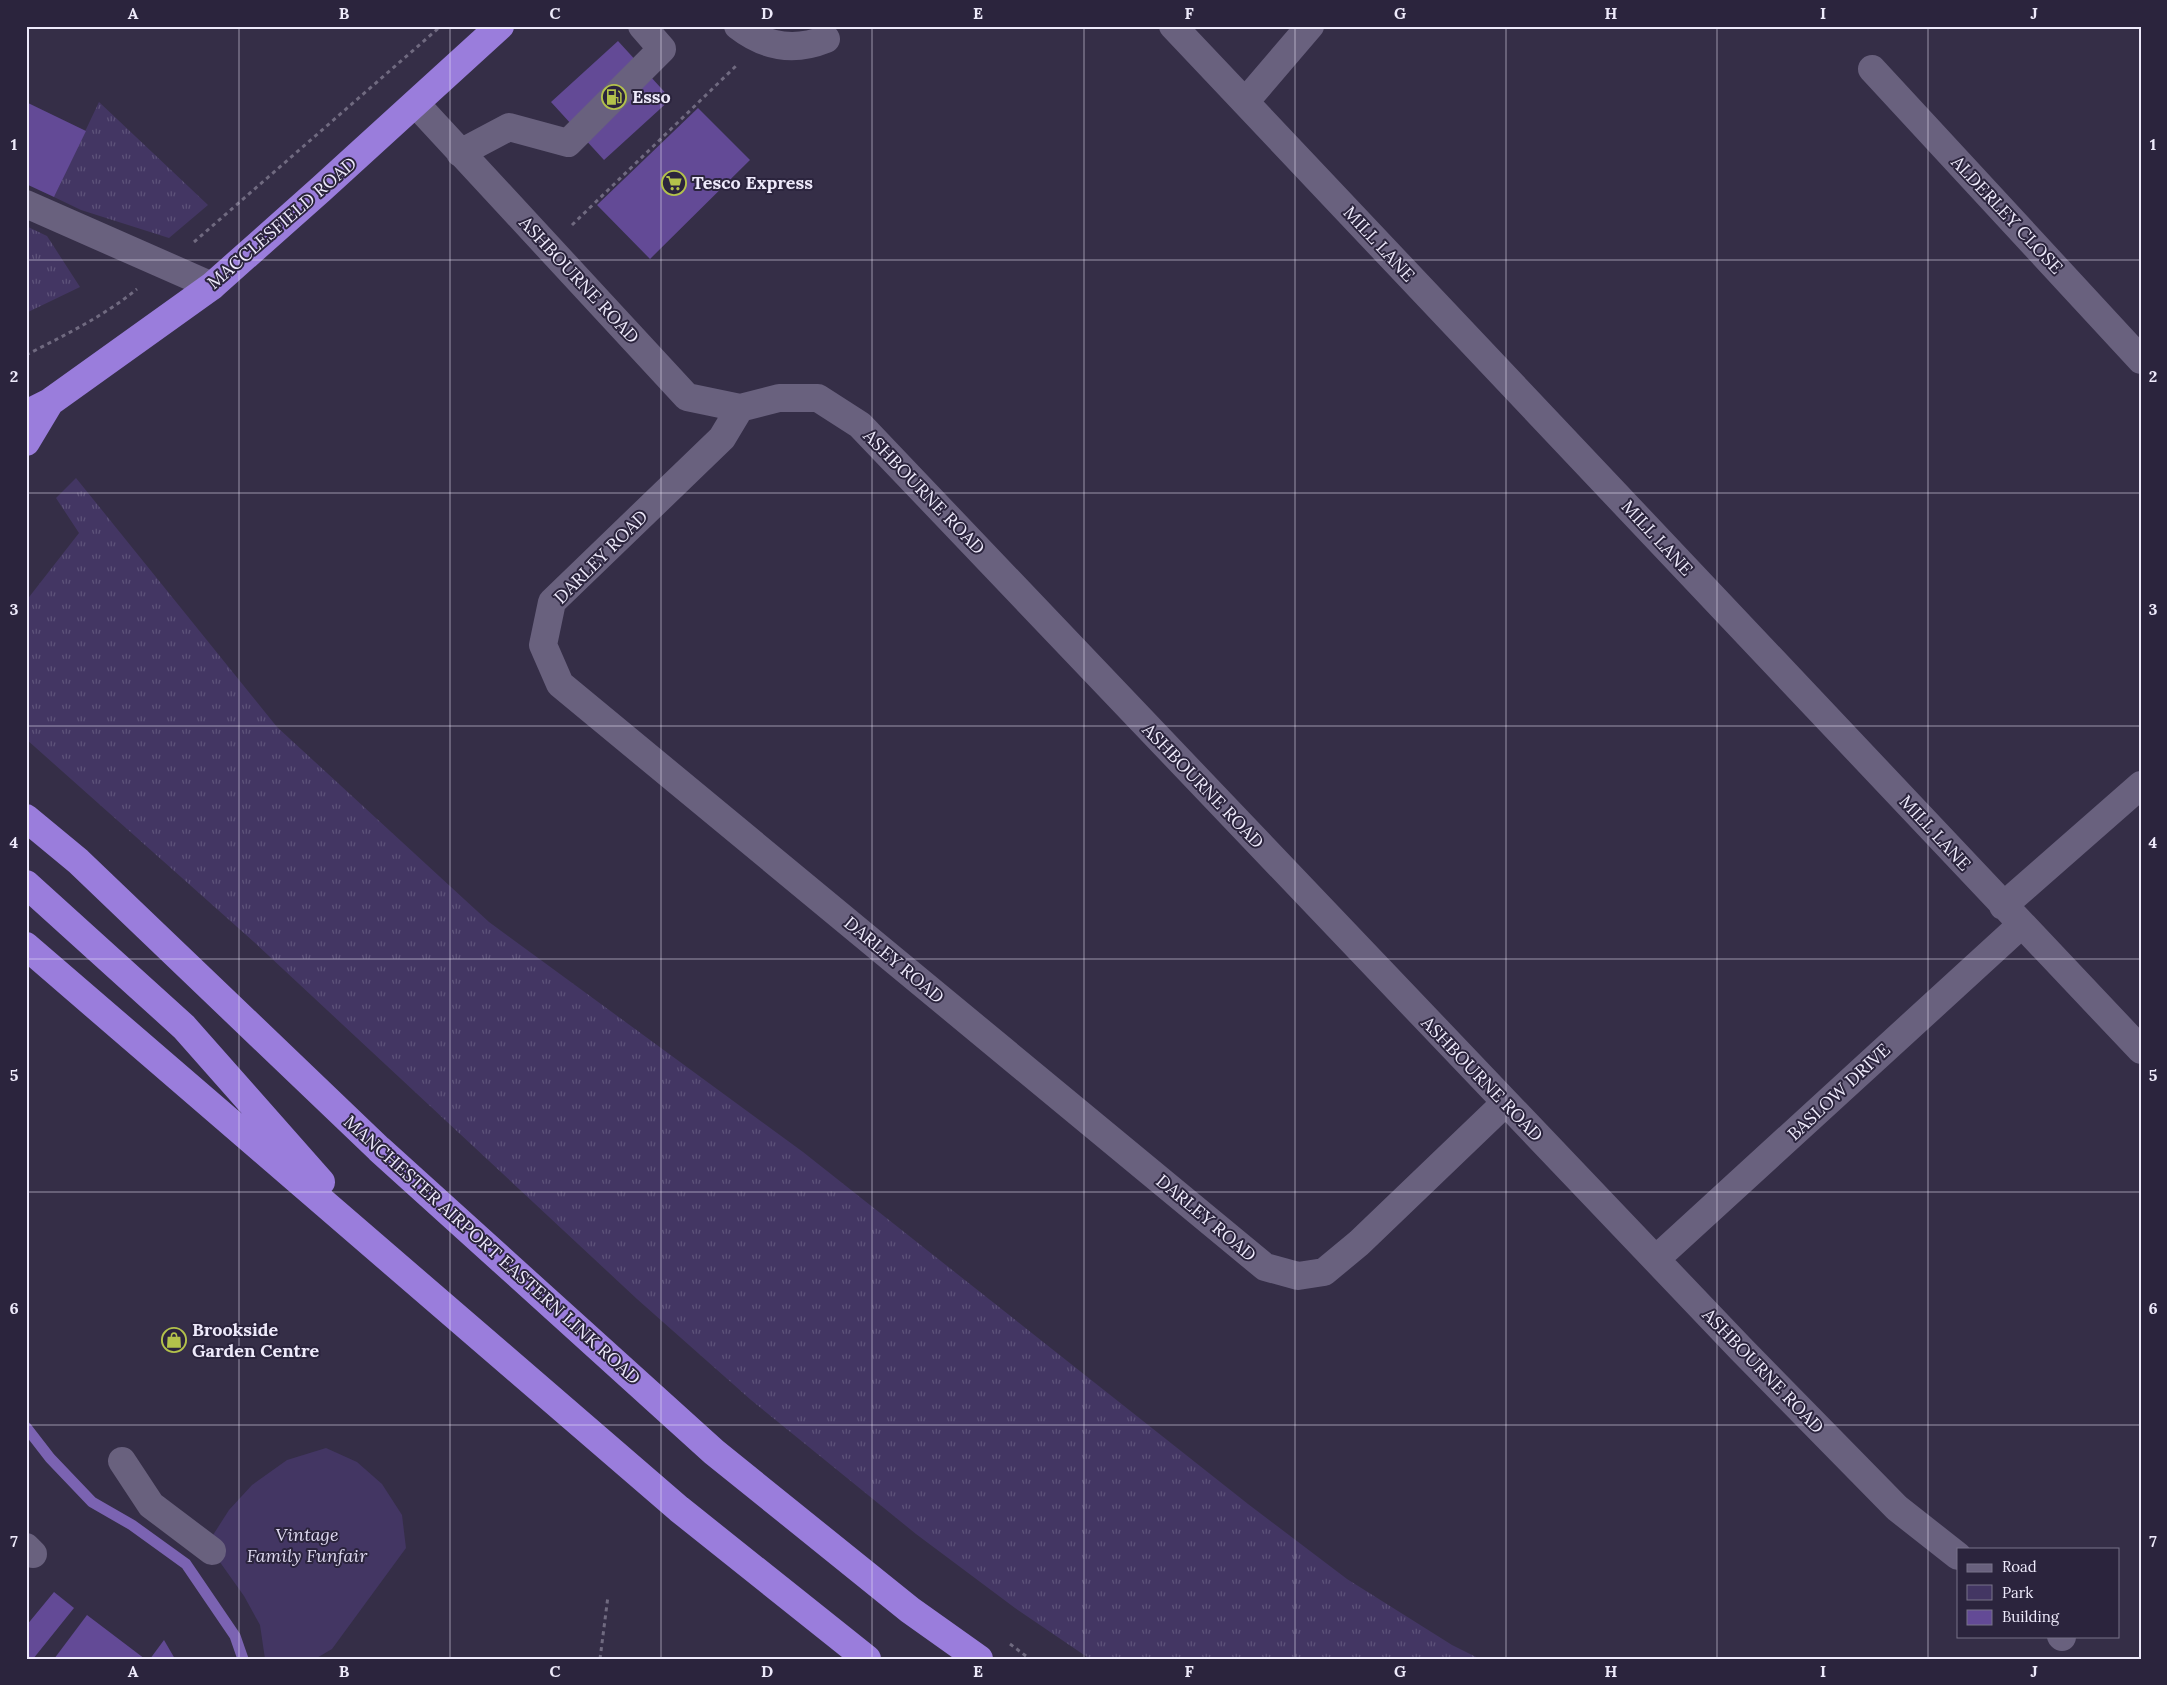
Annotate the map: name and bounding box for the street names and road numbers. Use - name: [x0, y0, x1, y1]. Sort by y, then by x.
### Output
- street label: ALDERLEY CLOSE: [1946, 150, 2068, 279]
- street label: MACCLESFIELD ROAD: [202, 151, 361, 294]
- street label: MILL LANE: [1339, 201, 1420, 286]
- street label: ASHBOURNE ROAD: [514, 211, 644, 348]
- street label: ASHBOURNE ROAD: [858, 423, 990, 559]
- street label: MILL LANE: [1617, 495, 1698, 580]
- street label: DARLEY ROAD: [549, 505, 652, 608]
- street label: ASHBOURNE ROAD: [1137, 717, 1269, 853]
- street label: MILL LANE: [1895, 790, 1976, 875]
- street label: DARLEY ROAD: [840, 911, 949, 1008]
- street label: ASHBOURNE ROAD: [1416, 1010, 1548, 1146]
- street label: BASLOW DRIVE: [1782, 1038, 1895, 1145]
- street label: MANCHESTER AIRPORT EASTERN LINK ROAD: [339, 1110, 646, 1389]
- street label: DARLEY ROAD: [1152, 1169, 1261, 1266]
- street label: ASHBOURNE ROAD: [1697, 1302, 1829, 1438]

